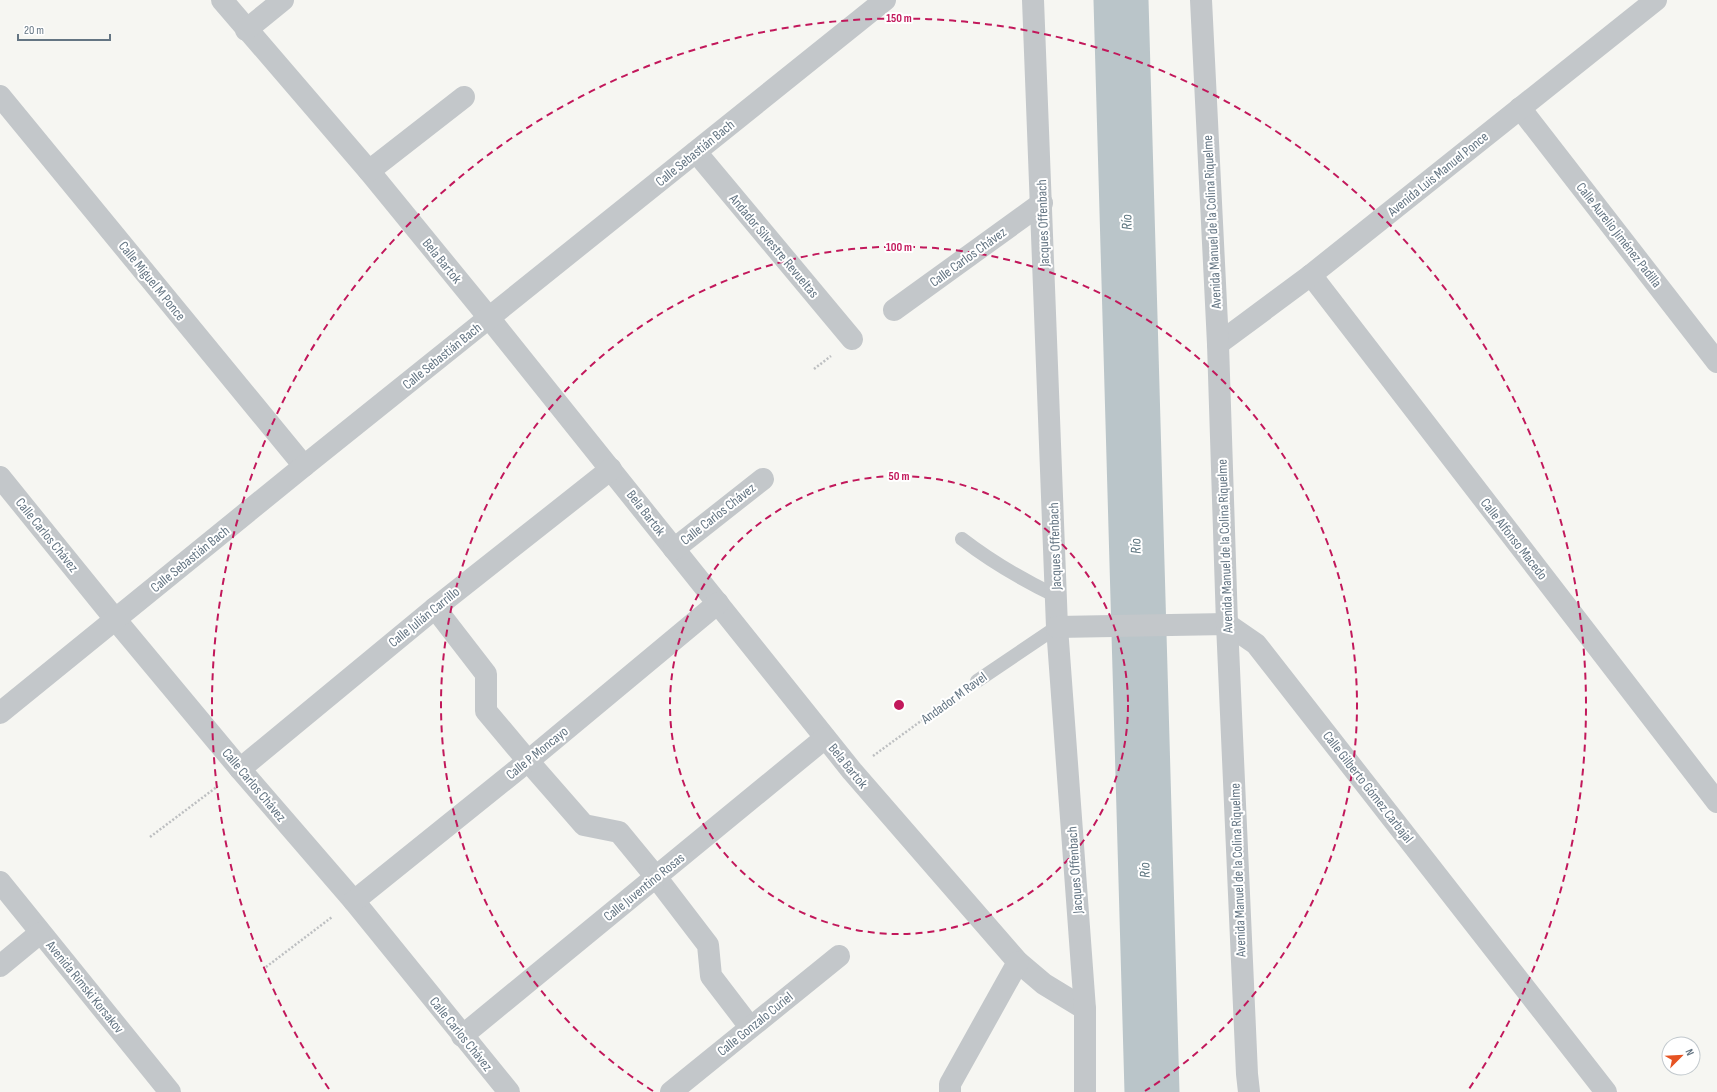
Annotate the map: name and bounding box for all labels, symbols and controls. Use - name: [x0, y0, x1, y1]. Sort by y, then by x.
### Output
- text: 150 m: [886, 11, 912, 26]
- scale bar: [18, 16, 110, 42]
- text: 20 m: [24, 23, 44, 38]
- street label: Calle Sebastián Bach: [652, 116, 738, 190]
- street label: Avenida Luis Manuel Ponce: [1383, 128, 1492, 220]
- street label: Avenida Manuel de la Colina Riquelme: [1199, 135, 1225, 310]
- street label: Jacques Offenbach: [1033, 179, 1053, 268]
- street label: Calle Aurelio Jiménez Padilla: [1573, 179, 1665, 291]
- street label: Andador Silvestre Revueltas: [725, 190, 822, 301]
- water label: Río: [1117, 214, 1137, 230]
- street label: Calle Carlos Chávez: [926, 223, 1010, 291]
- street label: Bela Bartok: [419, 235, 466, 288]
- street label: Calle Miguel M Ponce: [115, 238, 189, 324]
- text: 100 m: [886, 240, 912, 255]
- street label: Calle Sebastián Bach: [399, 319, 485, 393]
- street label: Avenida Manuel de la Colina Riquelme: [1213, 459, 1237, 634]
- text: 50 m: [889, 469, 909, 484]
- street label: Calle Carlos Chávez: [677, 479, 759, 549]
- street label: Bela Bartok: [623, 487, 669, 540]
- street label: Calle Carlos Chávez: [12, 494, 82, 576]
- street label: Calle Alfonso Macedo: [1477, 495, 1551, 583]
- street label: Jacques Offenbach: [1045, 502, 1065, 591]
- street label: Calle Sebastián Bach: [147, 522, 233, 596]
- water label: Río: [1126, 538, 1146, 554]
- street label: Calle Julián Carrillo: [385, 583, 463, 651]
- street label: Andador M Ravel: [917, 668, 990, 728]
- centre of rings: [892, 698, 906, 712]
- street label: Calle P Moncayo: [502, 723, 572, 783]
- street label: Calle Gilberto Gómez Carbajal: [1319, 728, 1417, 846]
- street label: Bela Bartok: [825, 740, 872, 793]
- street label: Calle Carlos Chávez: [218, 745, 290, 825]
- street label: Avenida Manuel de la Colina Riquelme: [1226, 783, 1250, 958]
- street label: Jacques Offenbach: [1063, 826, 1087, 915]
- street label: Calle Juventino Rosas: [600, 849, 688, 925]
- water label: Río: [1135, 862, 1155, 878]
- street label: Avenida Rimski Korsakov: [42, 936, 128, 1037]
- street label: Calle Gonzalo Curiel: [714, 988, 796, 1060]
- street label: Calle Carlos Chávez: [426, 993, 496, 1075]
- north arrow: [1661, 1036, 1701, 1076]
- text: N: [1683, 1047, 1697, 1058]

